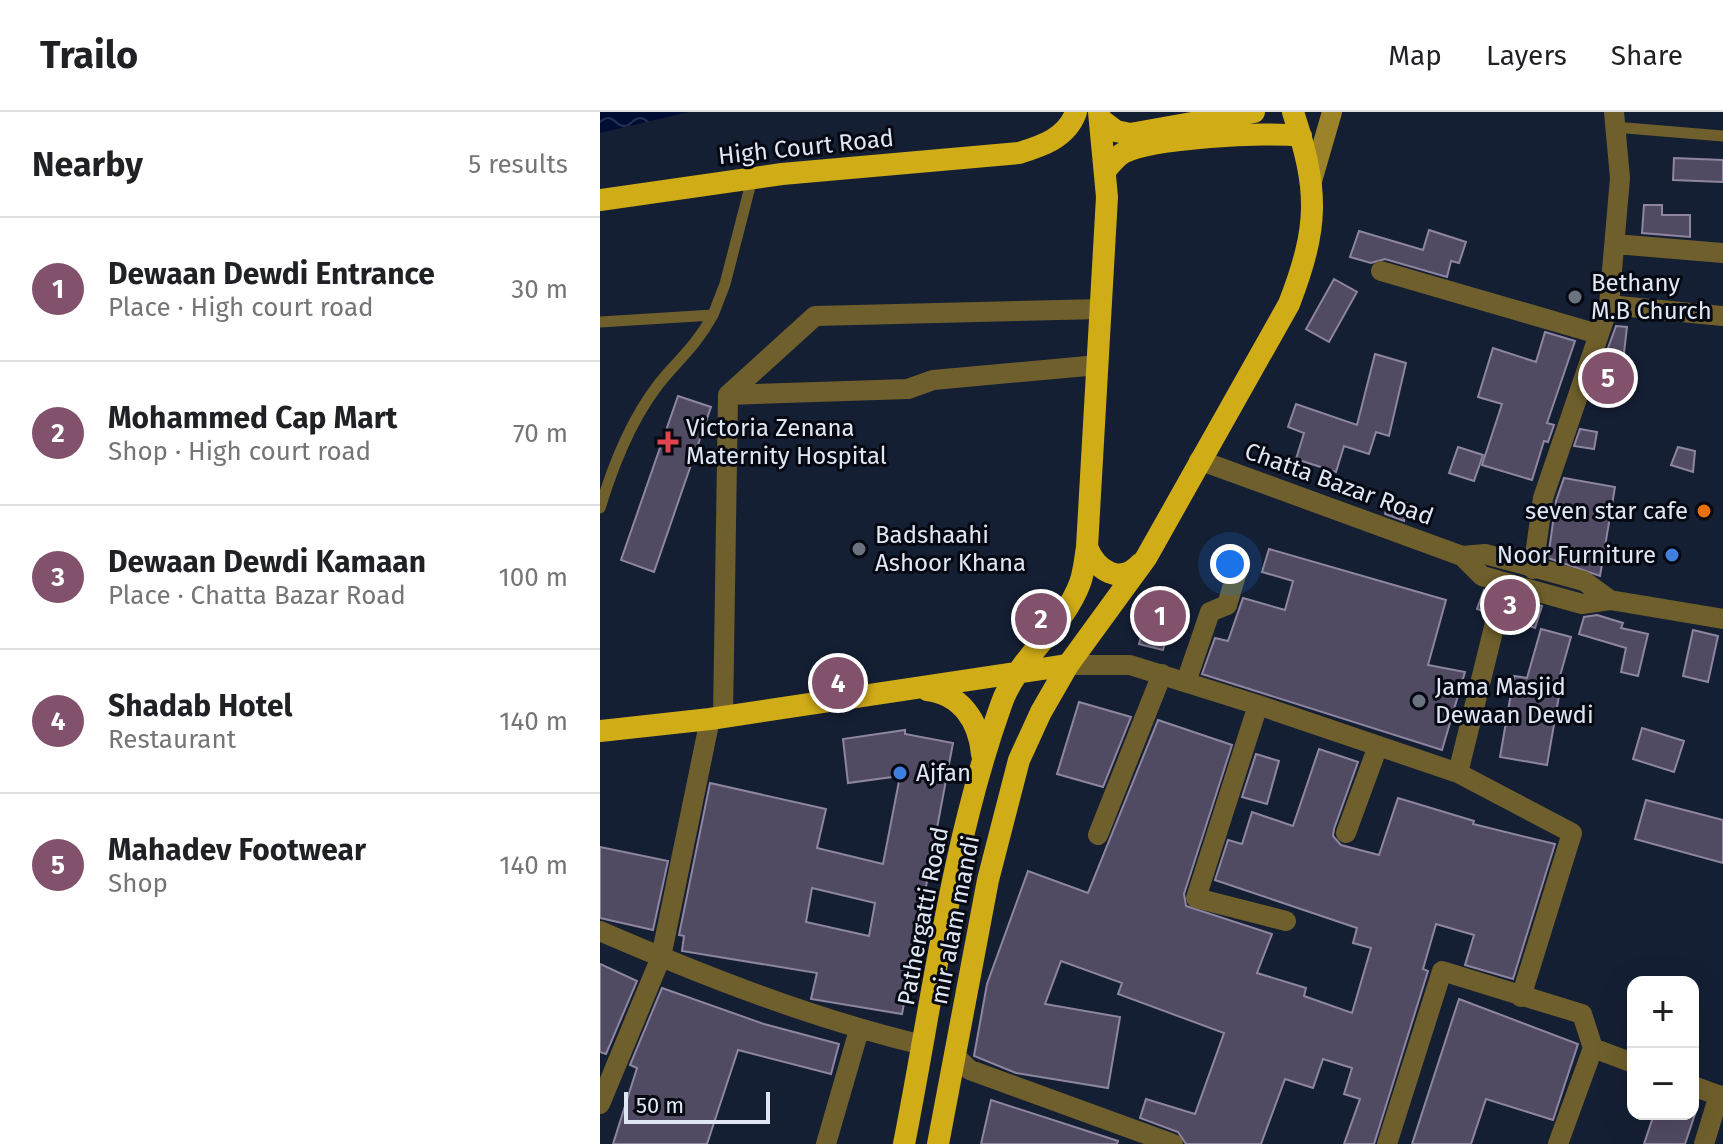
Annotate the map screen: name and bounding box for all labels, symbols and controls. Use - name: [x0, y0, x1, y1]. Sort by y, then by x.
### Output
- text: Trailo: [40, 32, 138, 78]
- text: Map: [1388, 39, 1442, 72]
- text: Layers: [1486, 39, 1567, 72]
- text: Share: [1611, 39, 1683, 72]
- street label: High Court Road: [717, 124, 895, 170]
- text: Nearby: [32, 144, 143, 185]
- text: 5 results: [468, 149, 568, 180]
- text: Dewaan Dewdi Entrance: [108, 256, 435, 292]
- place label: Bethany M.B Church: [1591, 269, 1712, 325]
- text: 1: [52, 274, 64, 305]
- text: 30 m: [511, 274, 568, 305]
- marker: Bethany M.B Church: [1566, 288, 1584, 306]
- text: Place · High court road: [108, 292, 374, 323]
- pin: 5: [1582, 348, 1634, 408]
- text: Mohammed Cap Mart: [108, 400, 397, 436]
- place label: Victoria Zenana Maternity Hospital: [686, 414, 887, 470]
- text: 2: [51, 418, 65, 449]
- text: 70 m: [513, 418, 568, 449]
- marker: Victoria Zenana Maternity Hospital: [657, 431, 679, 453]
- text: Shop · High court road: [108, 436, 371, 467]
- street label: Chatta Bazar Road: [1241, 437, 1437, 531]
- place label: seven star cafe: [1525, 497, 1688, 525]
- marker: seven star cafe: [1695, 502, 1713, 520]
- place label: Badshaahi Ashoor Khana: [875, 521, 1026, 577]
- marker: Badshaahi Ashoor Khana: [850, 540, 868, 558]
- place label: Noor Furniture: [1497, 541, 1656, 569]
- text: Dewaan Dewdi Kamaan: [108, 544, 426, 580]
- your location: [1210, 544, 1250, 584]
- marker: Noor Furniture: [1663, 546, 1681, 564]
- text: 3: [51, 562, 65, 593]
- text: 100 m: [499, 562, 568, 593]
- pin: 3: [1484, 575, 1536, 635]
- text: Place · Chatta Bazar Road: [108, 580, 406, 611]
- pin: 1: [1134, 586, 1186, 646]
- pin: 2: [1015, 589, 1067, 649]
- pin: 4: [812, 653, 864, 713]
- place label: Jama Masjid Dewaan Dewdi: [1435, 673, 1594, 729]
- text: Shadab Hotel: [108, 688, 292, 724]
- marker: Jama Masjid Dewaan Dewdi: [1410, 692, 1428, 710]
- text: 4: [51, 706, 65, 737]
- text: 140 m: [499, 706, 568, 737]
- text: Restaurant: [108, 724, 236, 755]
- place label: Ajfan: [916, 759, 971, 787]
- marker: Ajfan: [891, 764, 909, 782]
- street label: Pathergatti Road: [892, 824, 954, 1008]
- text: Mahadev Footwear: [108, 832, 366, 868]
- street label: mir alam mandi: [925, 833, 985, 1007]
- text: 5: [51, 850, 65, 881]
- text: 140 m: [499, 850, 568, 881]
- text: Shop: [108, 868, 168, 899]
- map controls: [1627, 976, 1699, 1120]
- button: +: [1627, 976, 1699, 1048]
- button: −: [1627, 1048, 1699, 1120]
- scale bar: [624, 1088, 770, 1124]
- text: 50 m: [636, 1092, 684, 1119]

